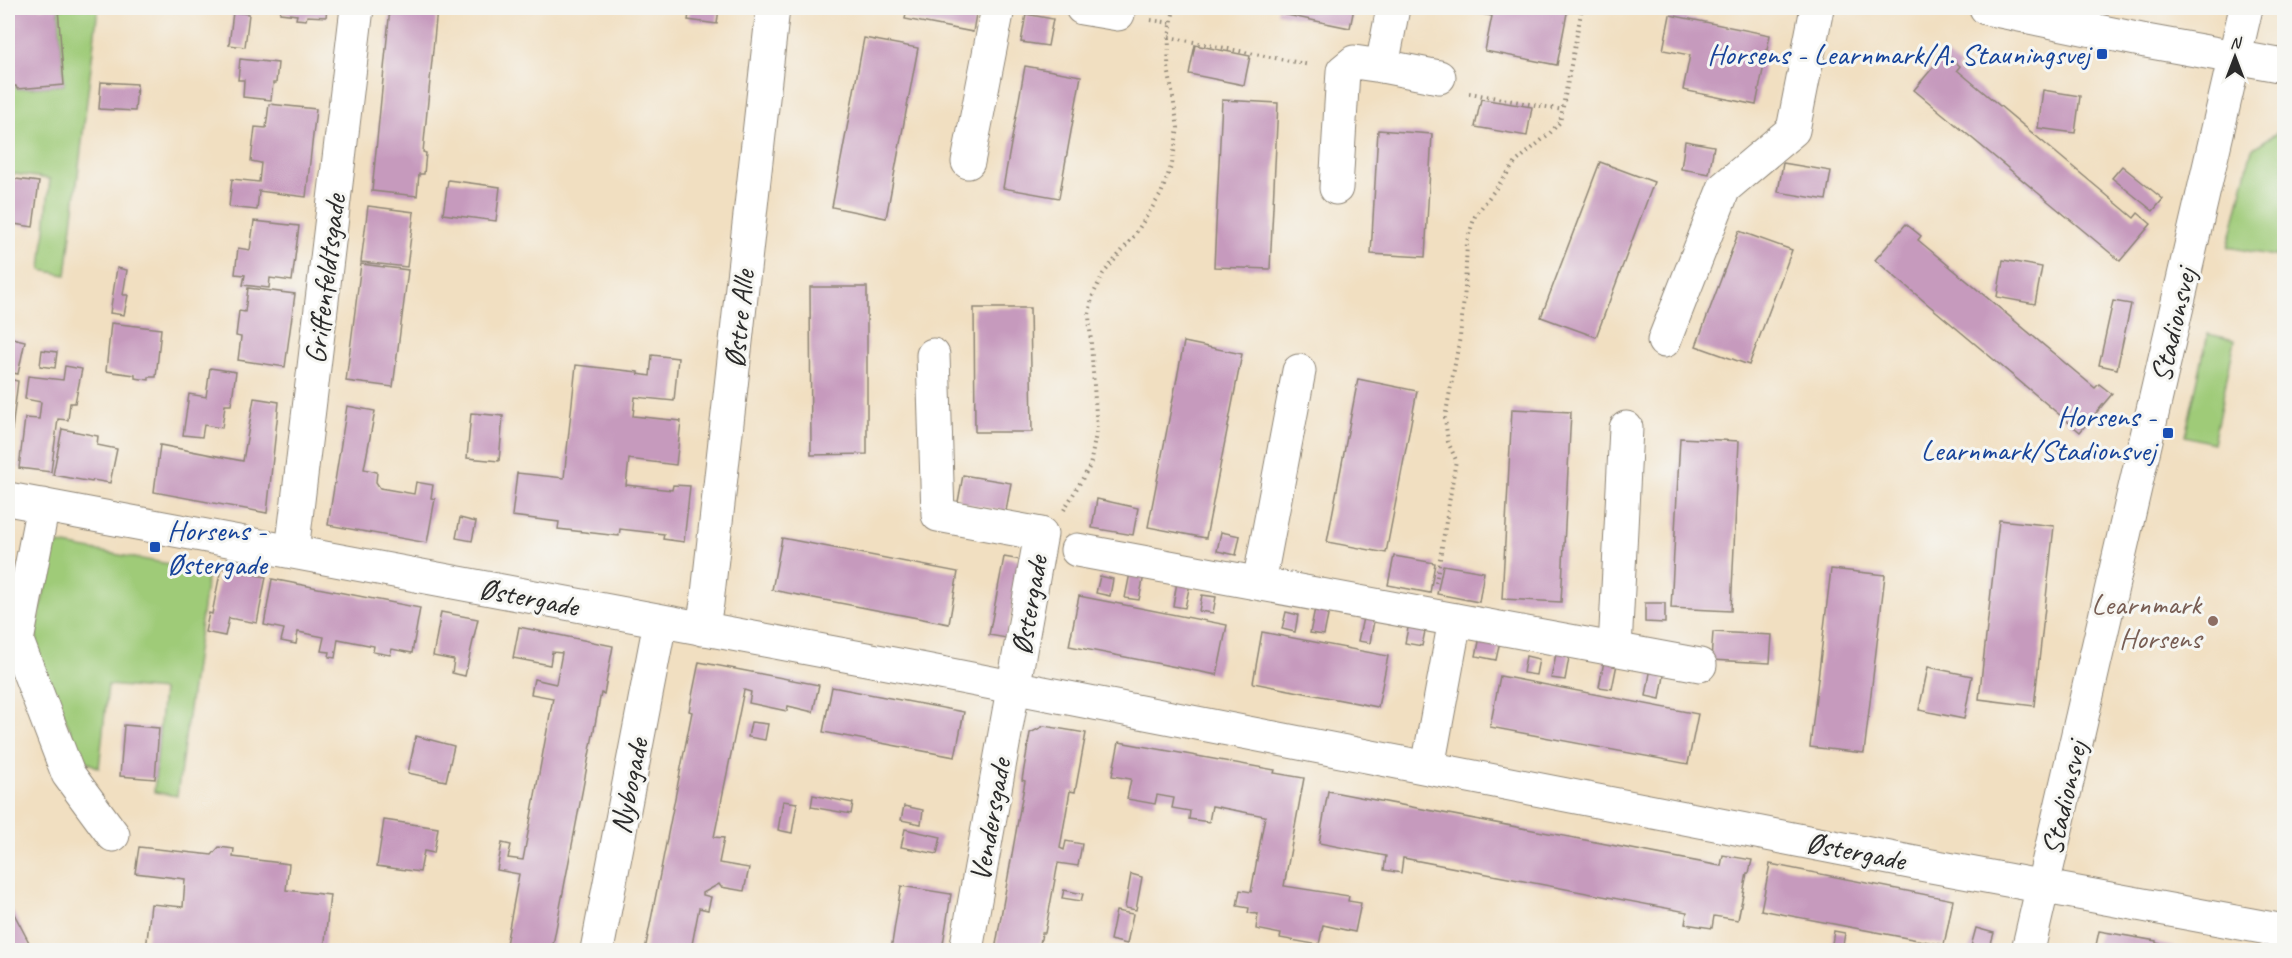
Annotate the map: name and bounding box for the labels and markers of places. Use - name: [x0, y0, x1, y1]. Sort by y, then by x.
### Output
- place label: Horsens - Learnmark/A. Stauningsvej: [1707, 35, 2093, 73]
- marker: Horsens - Learnmark/A. Stauningsvej: [2095, 47, 2109, 61]
- place label: Horsens - Learnmark/Stadionsvej: [1921, 397, 2159, 469]
- marker: Horsens - Learnmark/Stadionsvej: [2161, 426, 2175, 440]
- place label: Horsens - Østergade: [167, 511, 269, 583]
- marker: Horsens - Østergade: [148, 540, 162, 554]
- place label: Learnmark Horsens: [2091, 585, 2204, 657]
- marker: Learnmark Horsens: [2206, 614, 2220, 628]

